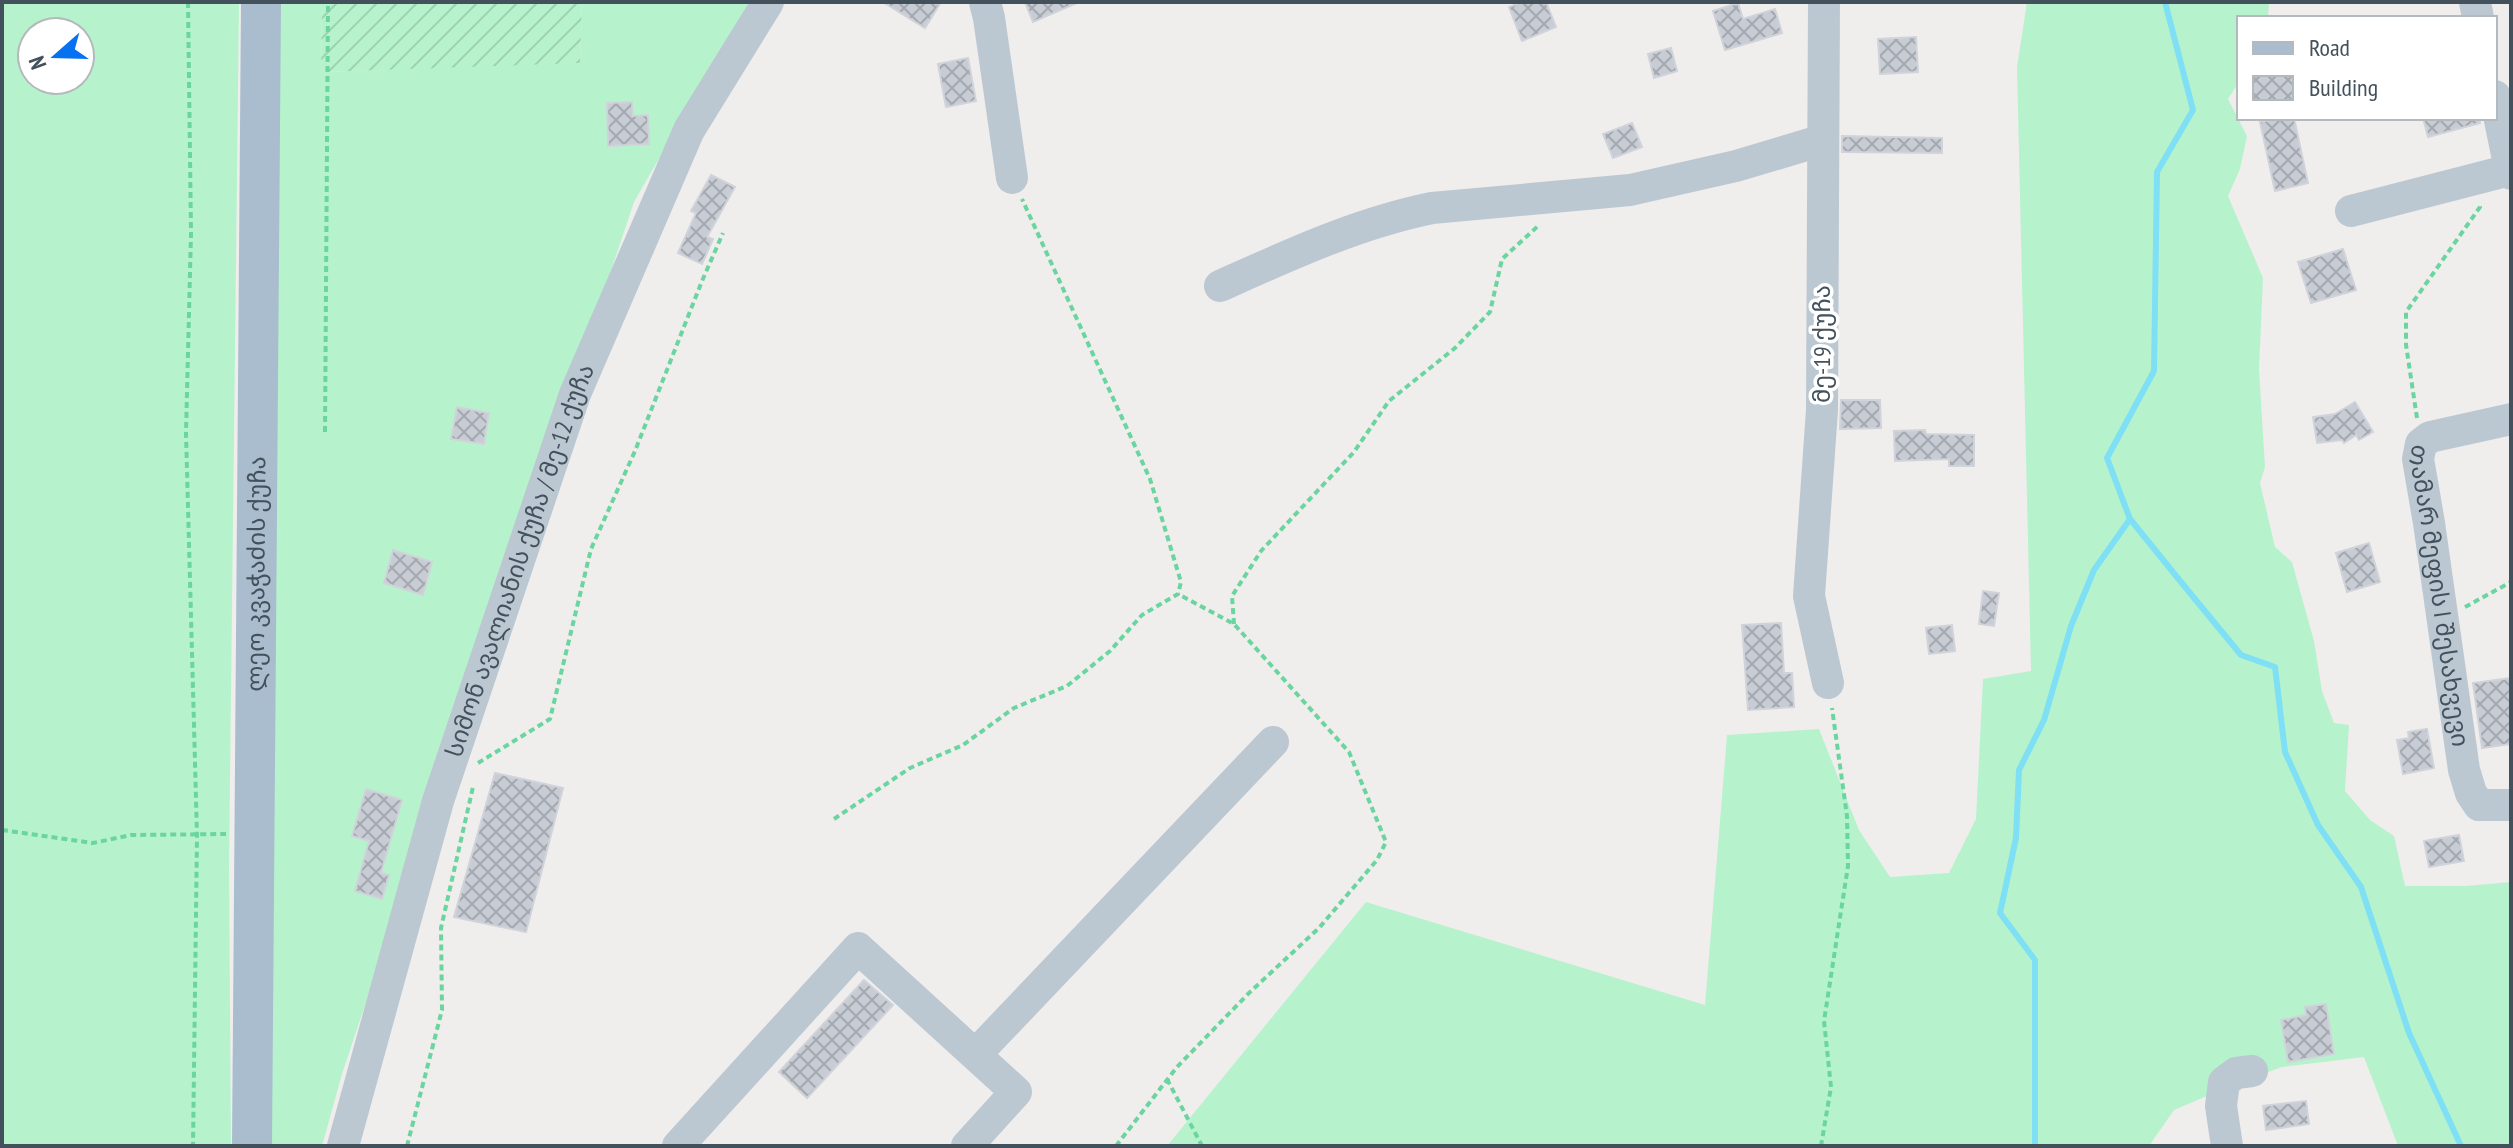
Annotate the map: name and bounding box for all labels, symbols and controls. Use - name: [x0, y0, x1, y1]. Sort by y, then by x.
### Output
- north arrow: [16, 16, 96, 96]
- legend: [2237, 16, 2497, 120]
- text: Road: [2309, 32, 2350, 63]
- text: N: [22, 52, 52, 73]
- text: Building: [2309, 72, 2378, 103]
- street label: მე-19 ქუჩა: [1806, 285, 1837, 403]
- street label: სიმონ ავალიანის ქუჩა / მე-12 ქუჩა: [438, 359, 601, 761]
- street label: თამარ მეფის I შესახვევი: [2402, 442, 2477, 749]
- street label: ლეო კვაჭაძის ქუჩა: [240, 456, 272, 692]

